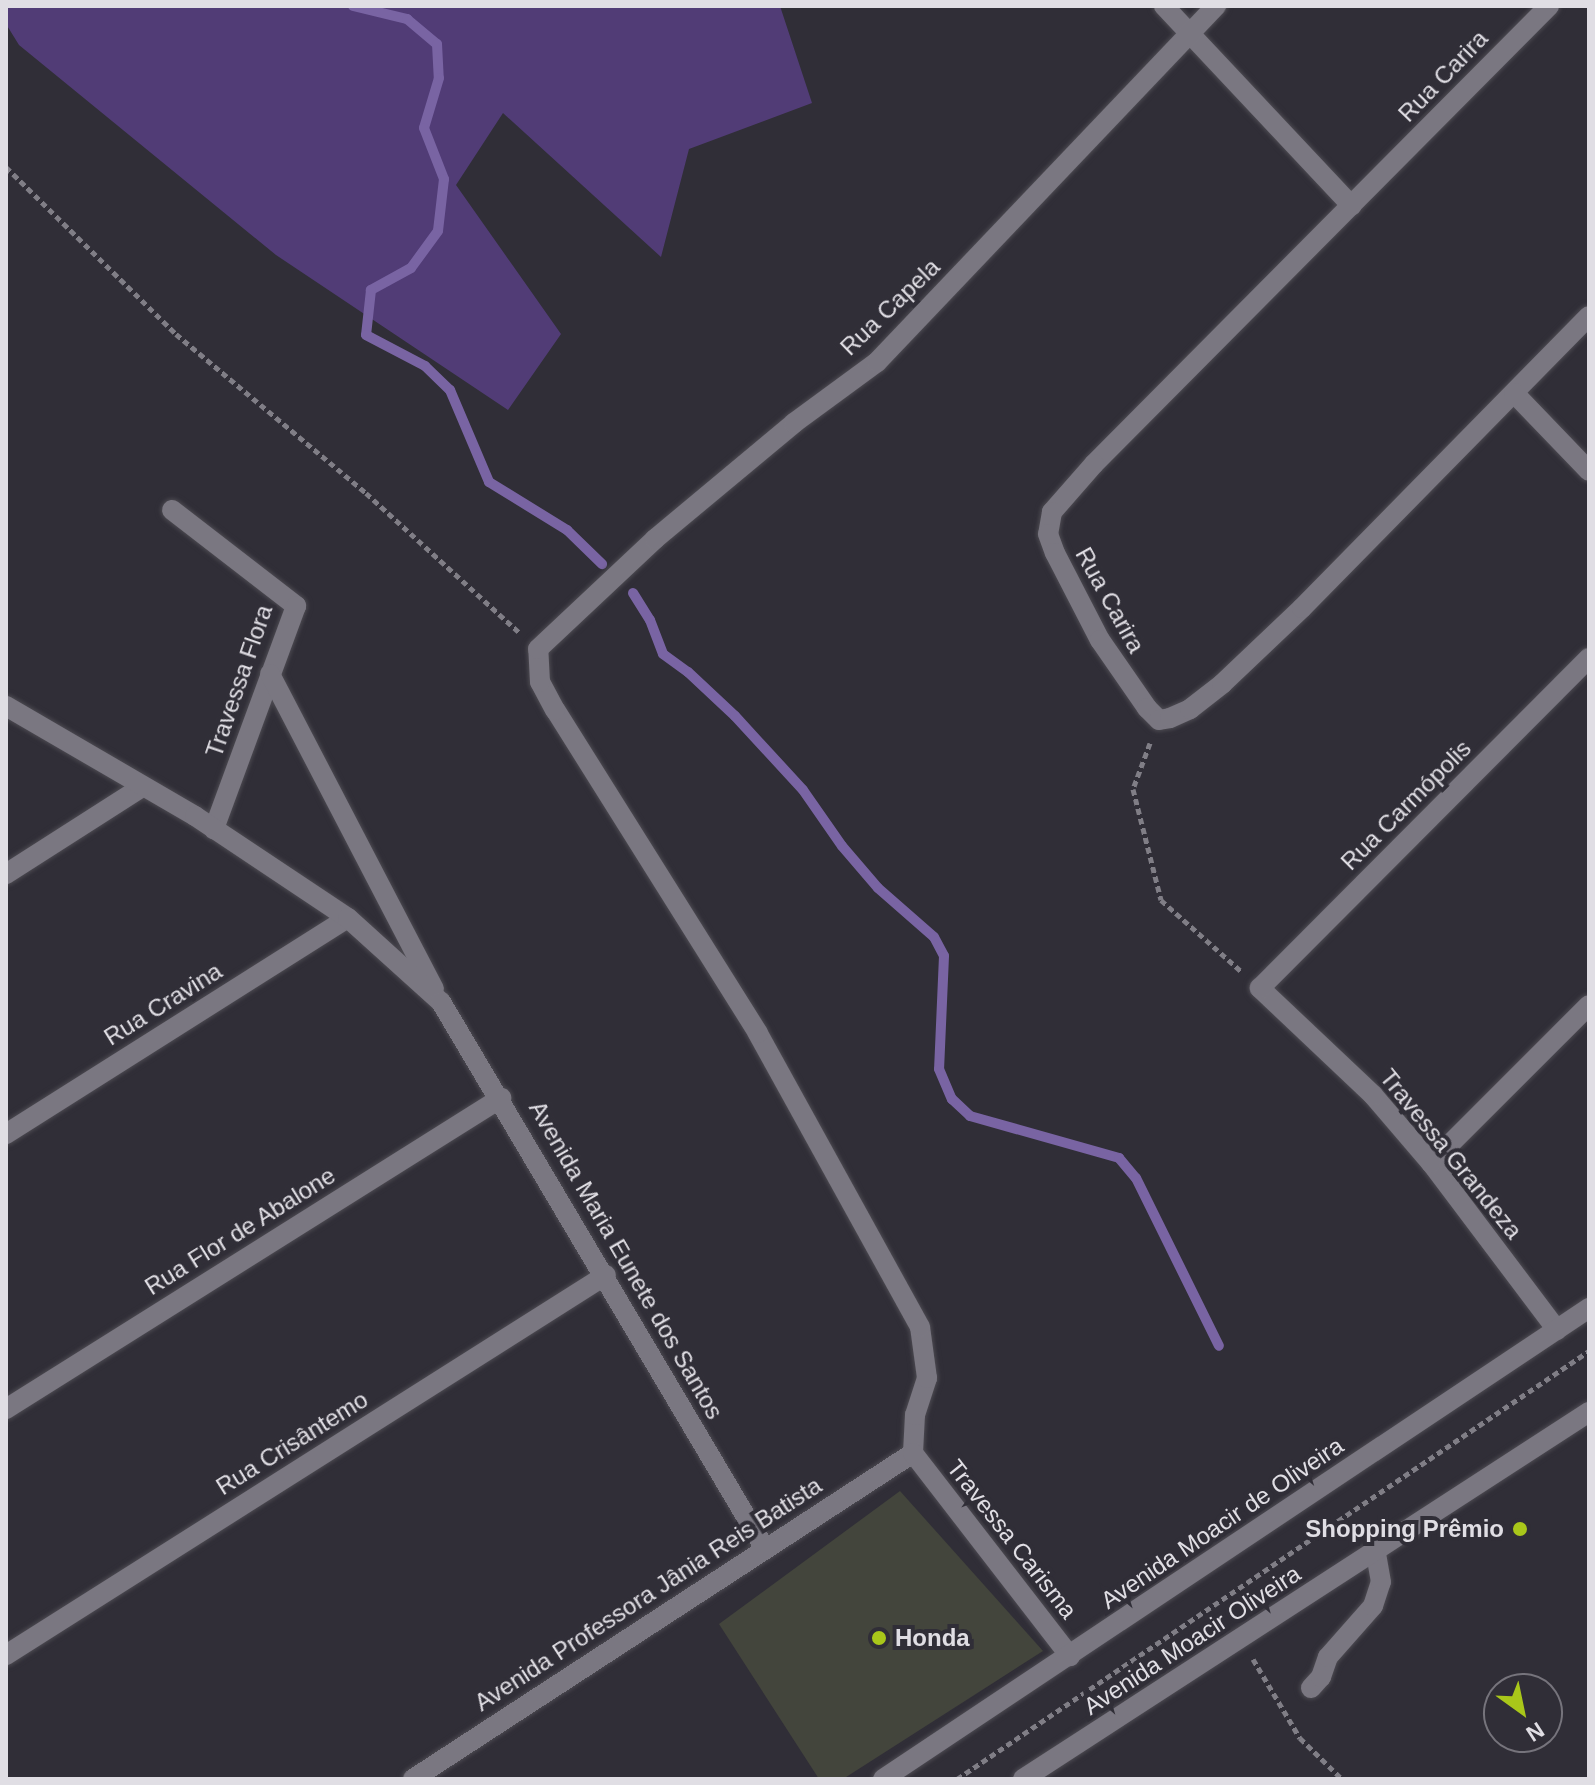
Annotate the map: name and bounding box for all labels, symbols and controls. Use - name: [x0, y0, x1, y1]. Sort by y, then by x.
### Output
- street label: Rua Carira: [1392, 24, 1494, 128]
- street label: Rua Capela: [834, 253, 946, 361]
- street label: Rua Carira: [1069, 542, 1151, 658]
- street label: Travessa Flora: [199, 601, 279, 761]
- street label: Rua Carmópolis: [1335, 734, 1477, 876]
- street label: Rua Cravina: [99, 956, 227, 1052]
- street label: Travessa Grandeza: [1374, 1063, 1528, 1245]
- street label: Avenida Maria Eunete dos Santos: [523, 1096, 729, 1424]
- street label: Rua Flor de Abalone: [139, 1160, 341, 1302]
- street label: Rua Crisântemo: [211, 1385, 373, 1501]
- street label: Avenida Moacir de Oliveira: [1095, 1431, 1349, 1615]
- street label: Travessa Carisma: [941, 1454, 1083, 1624]
- street label: Avenida Professora Jânia Reis Batista: [469, 1471, 827, 1717]
- place label: Shopping Prêmio: [1305, 1515, 1504, 1543]
- marker: Shopping Prêmio: [1511, 1520, 1529, 1538]
- street label: Avenida Moacir Oliveira: [1078, 1559, 1306, 1721]
- place label: Honda: [895, 1624, 970, 1652]
- marker: Honda: [870, 1629, 888, 1647]
- north arrow: [1483, 1673, 1563, 1753]
- text: N: [1522, 1717, 1549, 1747]

